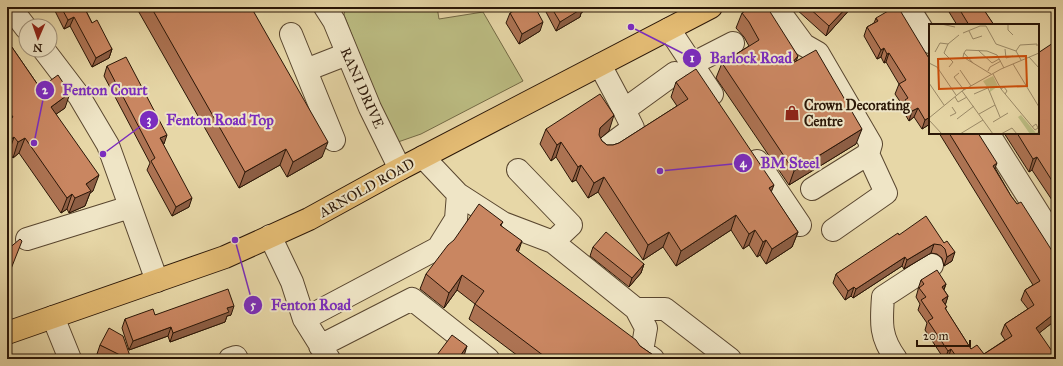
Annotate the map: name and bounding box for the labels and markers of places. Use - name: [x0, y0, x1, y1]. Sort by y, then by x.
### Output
- callout: Barlock Road: [682, 44, 800, 71]
- callout: Fenton Court: [35, 76, 156, 103]
- place label: Crown Decorating Centre: [804, 97, 910, 130]
- shop icon: Crown Decorating Centre: [783, 104, 801, 122]
- callout: Fenton Road Top: [139, 106, 282, 133]
- callout: BM Steel: [733, 150, 828, 177]
- callout: Fenton Road: [243, 292, 359, 319]

